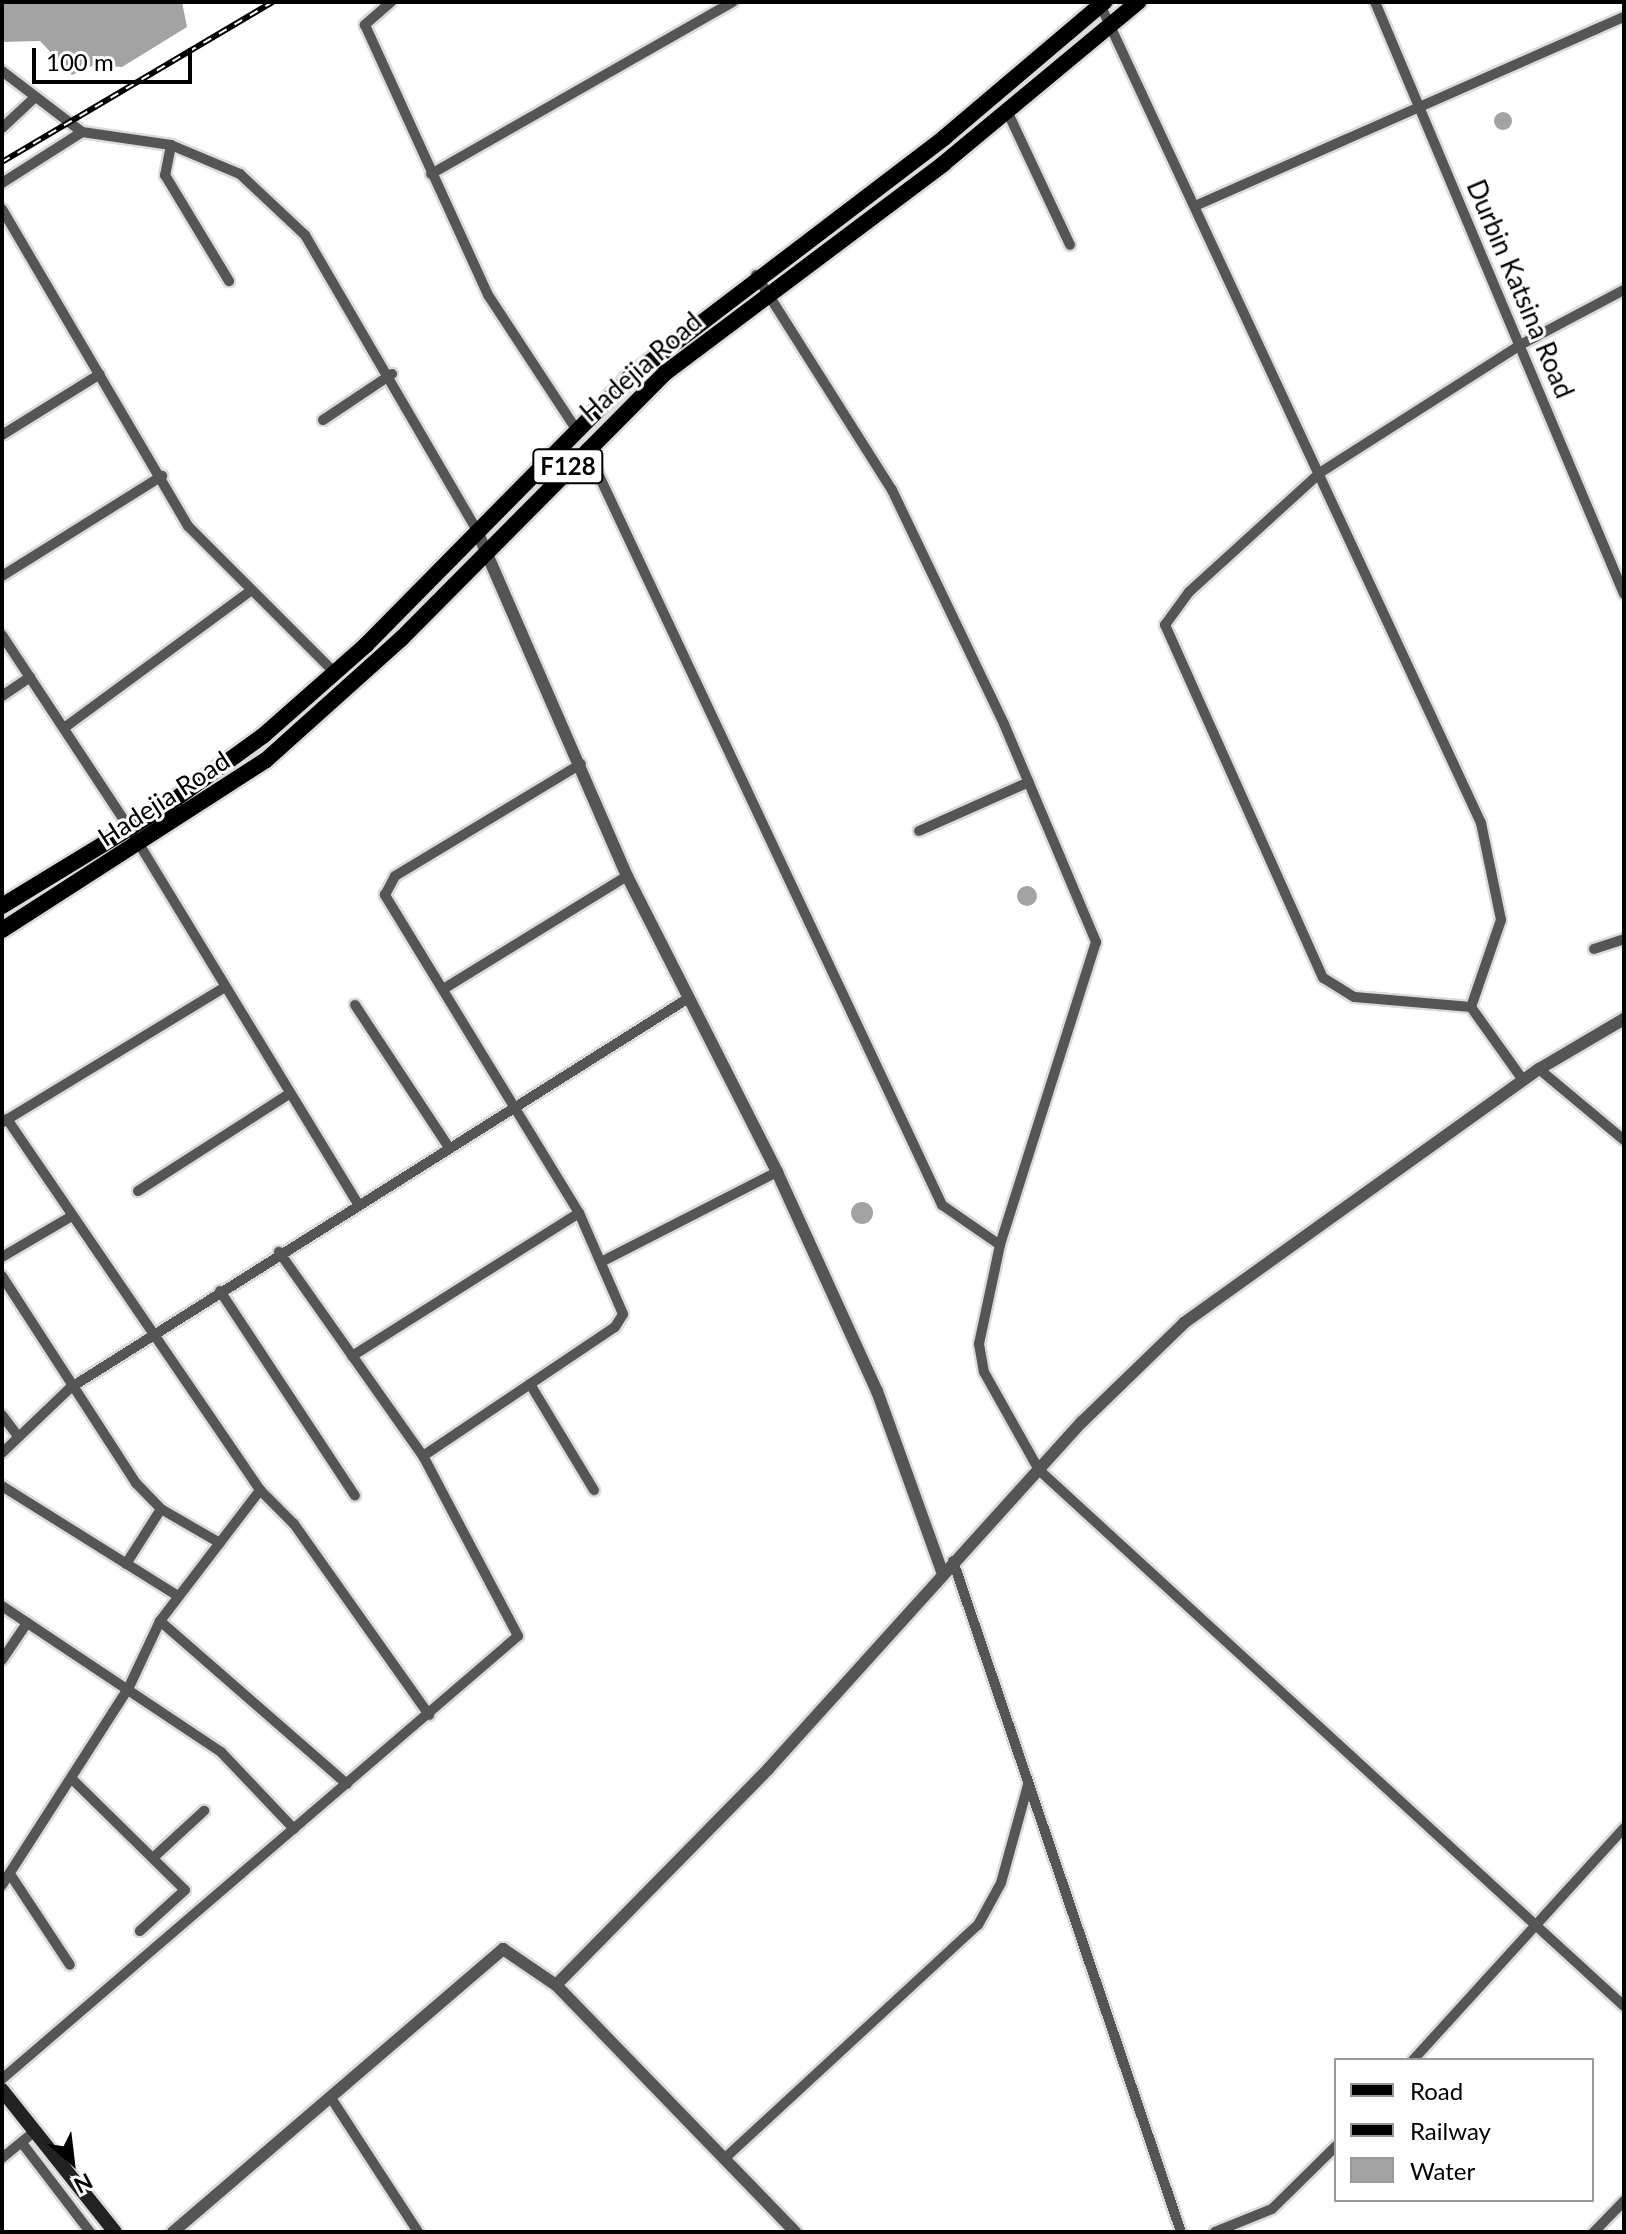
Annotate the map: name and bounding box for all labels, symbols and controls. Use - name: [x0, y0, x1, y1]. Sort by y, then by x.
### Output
- scale bar: [36, 32, 196, 82]
- text: 100 m: [46, 47, 114, 76]
- street label: Durbin Katsina Road: [1460, 175, 1580, 403]
- street label: Hadejia Road: [574, 306, 708, 428]
- road number: F128: [532, 446, 604, 486]
- street label: Hadejia Road: [92, 745, 236, 853]
- legend: [1334, 2058, 1594, 2202]
- text: Road: [1410, 2076, 1463, 2105]
- text: Railway: [1410, 2116, 1491, 2145]
- north arrow: [32, 2122, 112, 2202]
- text: Water: [1410, 2156, 1475, 2185]
- text: N: [70, 2168, 97, 2200]

